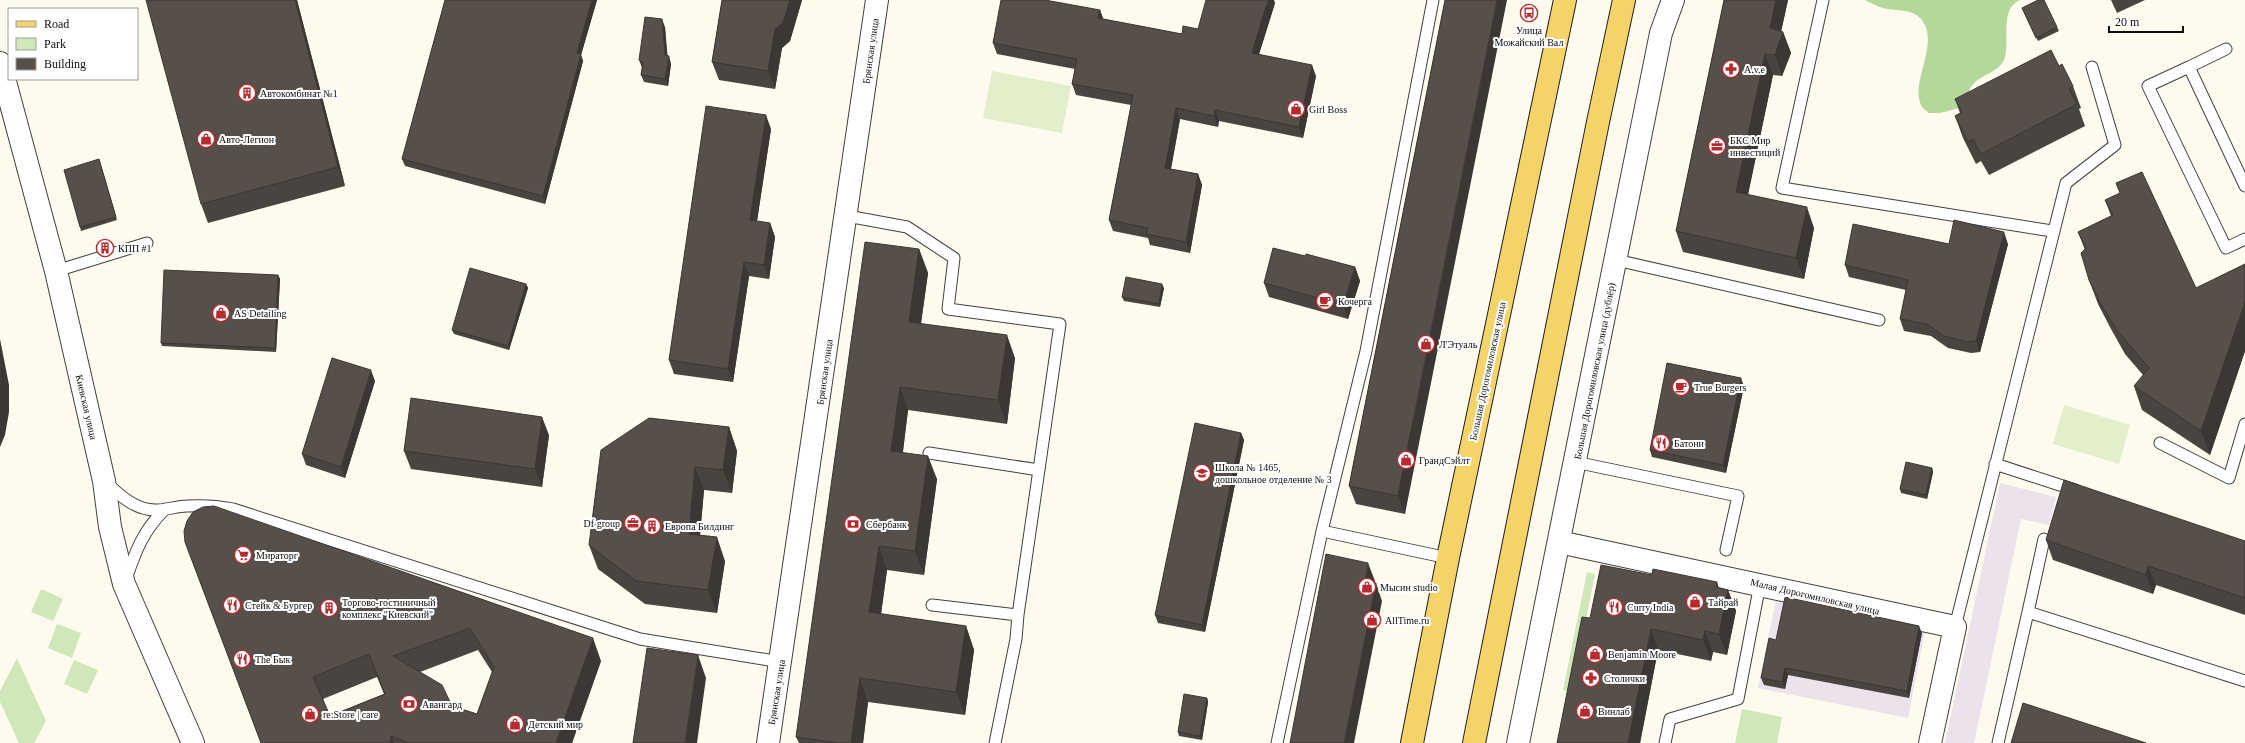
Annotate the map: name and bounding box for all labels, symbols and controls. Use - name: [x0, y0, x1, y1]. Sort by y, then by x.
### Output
- bus stop icon: Улица Можайский Вал: [1519, 3, 1539, 23]
- legend: [8, 8, 138, 80]
- scale bar: [2109, 8, 2183, 34]
- text: 20 m: [2115, 15, 2140, 29]
- text: Road: [44, 17, 69, 31]
- street label: Брянская улица: [860, 17, 881, 85]
- place label: Улица Можайский Вал: [1495, 25, 1563, 48]
- text: Park: [44, 37, 66, 51]
- text: Building: [44, 57, 86, 71]
- pharmacy icon: A.v.e: [1721, 59, 1741, 79]
- place label: A.v.e: [1744, 64, 1766, 75]
- building icon: Автокомбинат №1: [237, 83, 257, 103]
- place label: Автокомбинат №1: [260, 88, 338, 99]
- shop icon: Girl Boss: [1286, 99, 1306, 119]
- place label: Girl Boss: [1309, 104, 1347, 115]
- shop icon: Авто-Легион: [196, 129, 216, 149]
- place label: Авто-Легион: [219, 134, 275, 145]
- place label: БКС Мир инвестиций: [1730, 135, 1781, 158]
- office icon: БКС Мир инвестиций: [1707, 136, 1727, 156]
- building icon: КПП #1: [95, 238, 115, 258]
- place label: КПП #1: [118, 243, 152, 254]
- street label: Большая Дорогомиловская улица (дублёр): [1572, 282, 1618, 461]
- cafe icon: Кочерга: [1315, 291, 1335, 311]
- place label: Кочерга: [1338, 296, 1372, 307]
- street label: Большая Дорогомиловская улица: [1467, 300, 1508, 441]
- shop icon: AS Detailing: [211, 303, 231, 323]
- place label: AS Detailing: [234, 308, 287, 319]
- shop icon: Л'Этуаль: [1416, 334, 1436, 354]
- street label: Брянская улица: [814, 338, 835, 406]
- place label: Л'Этуаль: [1439, 339, 1478, 350]
- street label: Киевская улица: [74, 373, 99, 441]
- cafe icon: True Burgers: [1671, 377, 1691, 397]
- place label: True Burgers: [1694, 382, 1747, 393]
- restaurant icon: Батони: [1651, 433, 1671, 453]
- place label: Батони: [1674, 438, 1705, 449]
- shop icon: ГрандСэйлт: [1396, 450, 1416, 470]
- place label: ГрандСэйлт: [1419, 455, 1470, 466]
- place label: Школа № 1465, дошкольное отделение № 3: [1215, 462, 1332, 485]
- school or university icon: Школа № 1465, дошкольное отделение № 3: [1192, 463, 1212, 483]
- office icon: Df group: [623, 513, 643, 533]
- bank icon: Сбербанк: [843, 514, 863, 534]
- building icon: Европа Билдинг: [642, 516, 662, 536]
- place label: Df group: [584, 518, 620, 529]
- place label: Сбербанк: [866, 519, 907, 530]
- place label: Европа Билдинг: [665, 521, 734, 532]
- supermarket icon: Мираторг: [233, 545, 253, 565]
- place label: Мираторг: [256, 550, 298, 561]
- street label: Малая Дорогомиловская улица: [1749, 576, 1881, 617]
- shop icon: Мысин studio: [1357, 577, 1377, 597]
- place label: Мысин studio: [1380, 582, 1438, 593]
- shop icon: Тайрай: [1685, 592, 1705, 612]
- restaurant icon: Стейк & Бургер: [222, 595, 242, 615]
- place label: Торгово-гостиничный комплекс "Киевский": [342, 597, 436, 620]
- restaurant icon: Curry India: [1604, 597, 1624, 617]
- place label: Тайрай: [1708, 597, 1739, 608]
- building icon: Торгово-гостиничный комплекс "Киевский": [319, 598, 339, 618]
- place label: Стейк & Бургер: [245, 600, 312, 611]
- place label: Curry India: [1627, 602, 1674, 613]
- shop icon: AllTime.ru: [1362, 610, 1382, 630]
- place label: AllTime.ru: [1385, 615, 1429, 626]
- shop icon: Benjamin Moore: [1585, 644, 1605, 664]
- restaurant icon: The Бык: [232, 649, 252, 669]
- place label: Benjamin Moore: [1608, 649, 1677, 660]
- place label: The Бык: [255, 654, 291, 665]
- street label: Брянская улица: [766, 658, 787, 726]
- pharmacy icon: Столички: [1581, 668, 1601, 688]
- place label: Столички: [1604, 673, 1646, 684]
- bank icon: Авангард: [399, 694, 419, 714]
- place label: Авангард: [422, 699, 462, 710]
- shop icon: Винлаб: [1575, 701, 1595, 721]
- shop icon: re:Store | care: [300, 704, 320, 724]
- place label: Винлаб: [1598, 706, 1630, 717]
- place label: re:Store | care: [323, 709, 379, 720]
- shop icon: Детский мир: [505, 714, 525, 734]
- place label: Детский мир: [528, 719, 583, 730]

